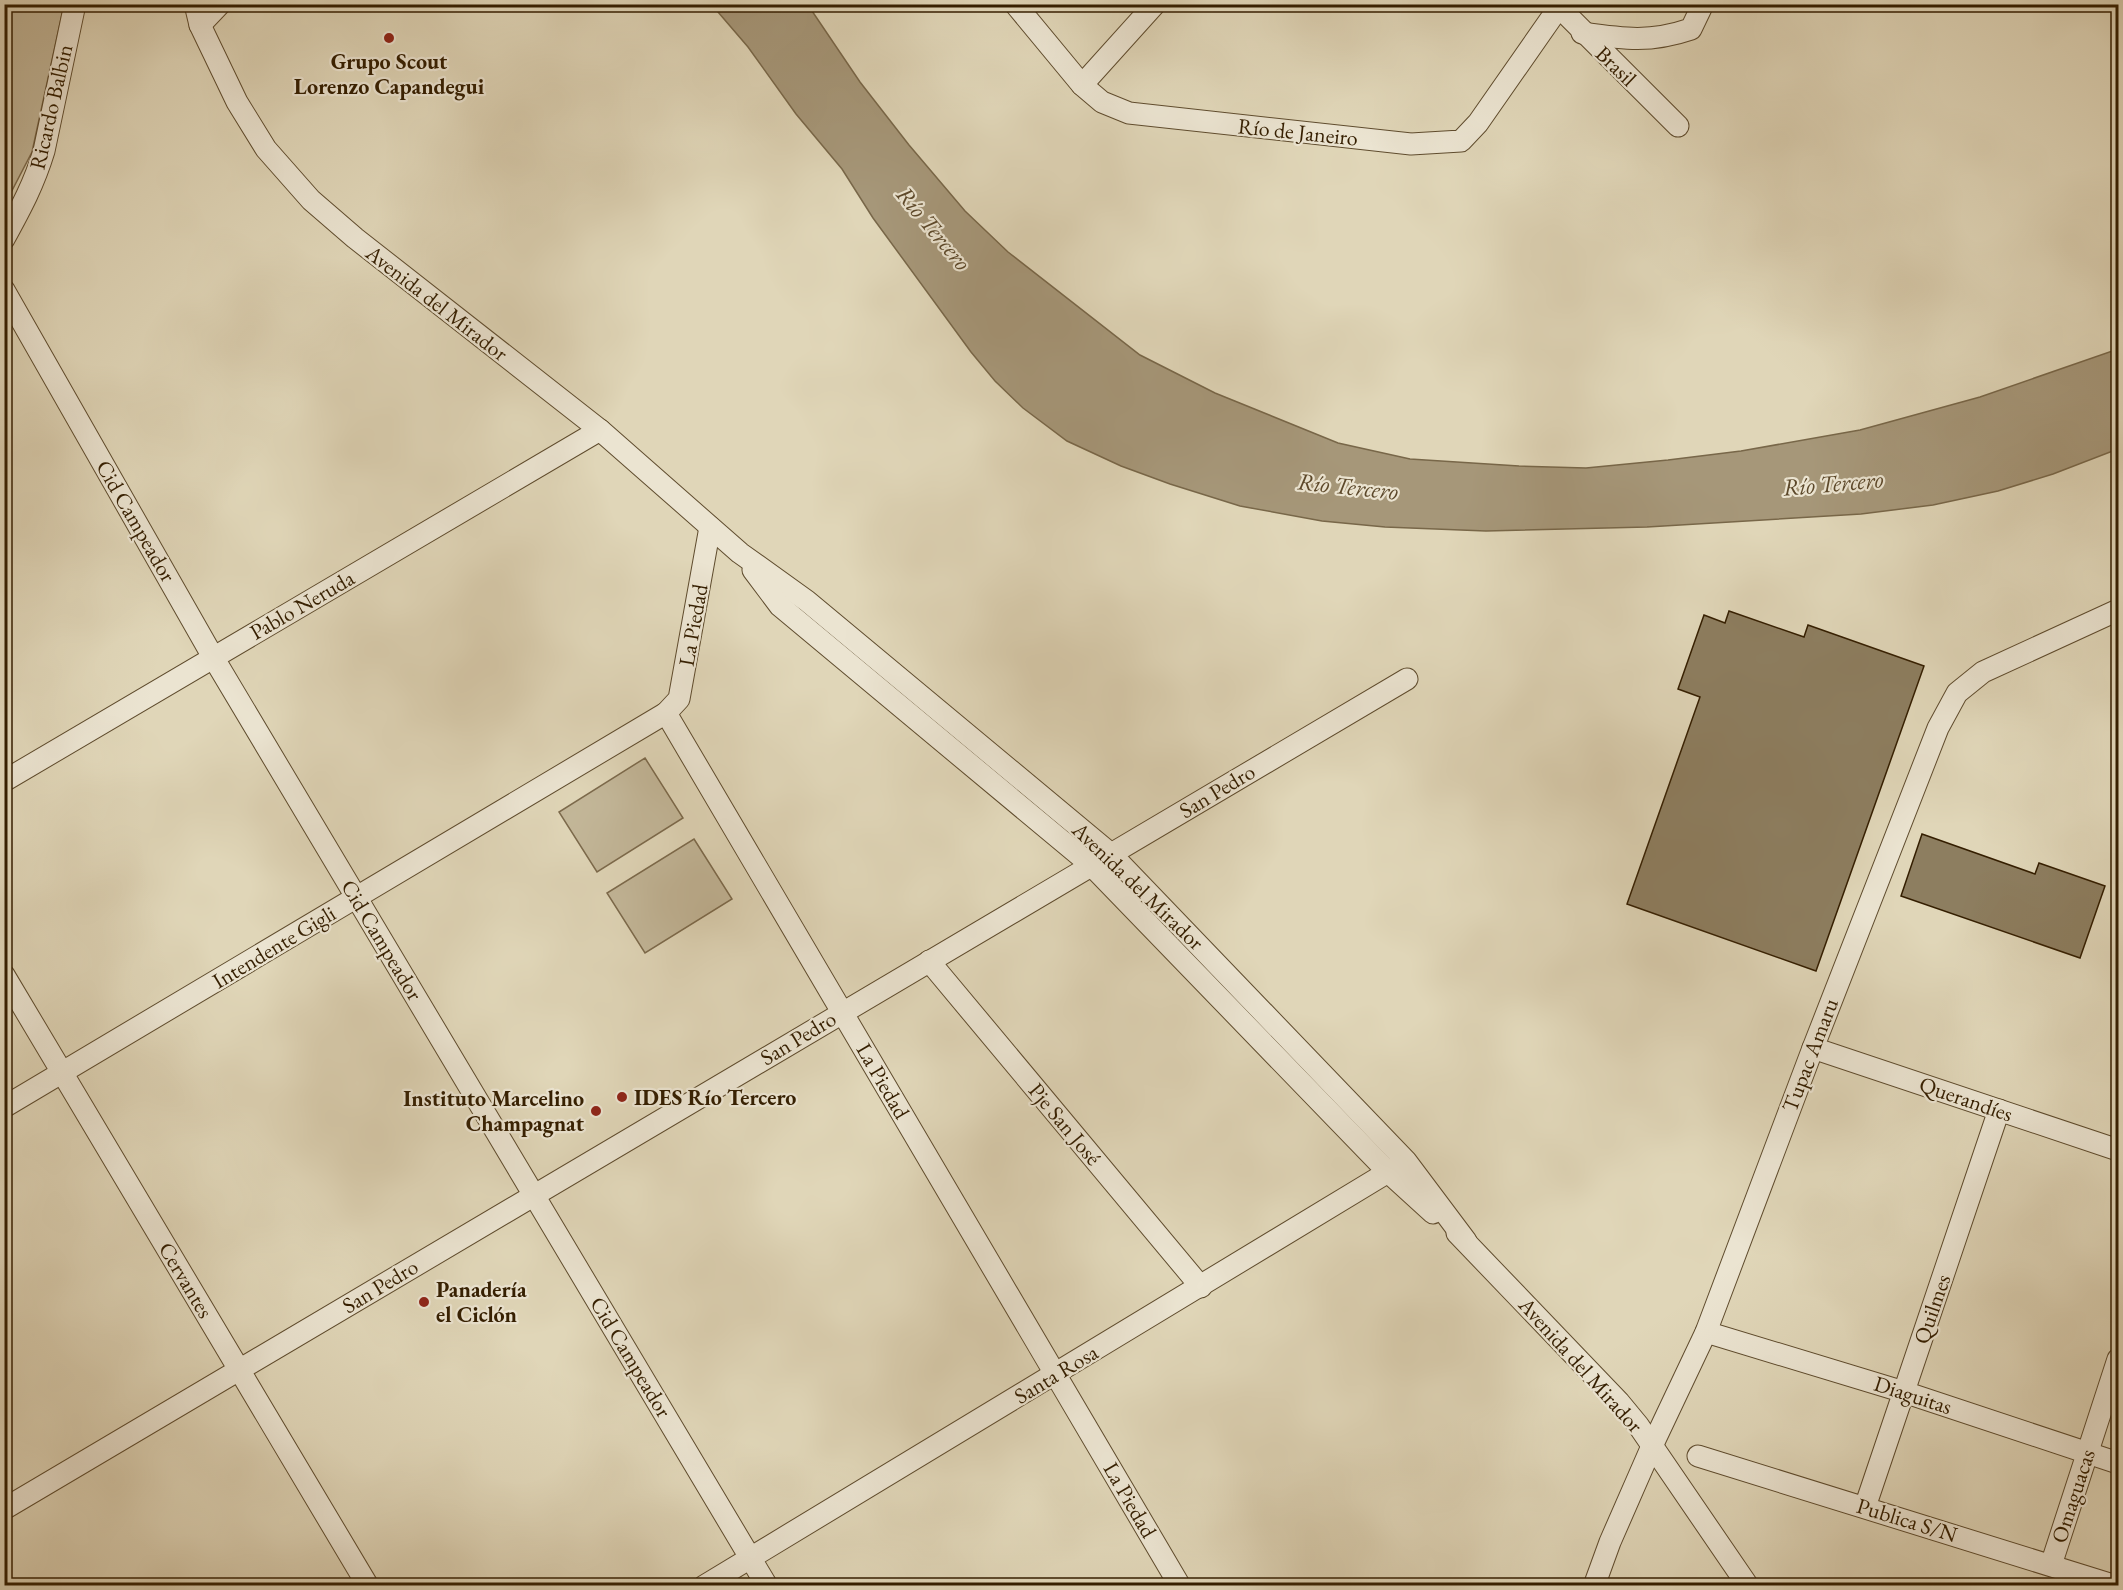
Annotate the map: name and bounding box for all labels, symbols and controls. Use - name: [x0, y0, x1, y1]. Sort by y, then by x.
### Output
- marker: Grupo Scout Lorenzo Capandegui: [382, 31, 396, 45]
- street label: Brasil: [1589, 39, 1643, 93]
- street label: Ricardo Balbin: [23, 41, 80, 172]
- place label: Grupo Scout Lorenzo Capandegui: [294, 47, 485, 101]
- street label: Río de Janeiro: [1237, 111, 1360, 153]
- water label: Río Tercero: [890, 179, 978, 277]
- street label: Avenida del Mirador: [359, 238, 515, 368]
- street label: Cid Campeador: [89, 455, 183, 588]
- water label: Río Tercero: [1781, 463, 1885, 503]
- water label: Río Tercero: [1296, 465, 1400, 507]
- street label: Pablo Neruda: [244, 563, 360, 647]
- street label: La Piedad: [672, 581, 715, 668]
- street label: San Pedro: [1174, 757, 1260, 825]
- street label: Avenida del Mirador: [1065, 815, 1211, 957]
- street label: Cid Campeador: [334, 874, 430, 1006]
- street label: Intendente Gigli: [207, 899, 341, 995]
- street label: Tupac Amaru: [1775, 994, 1845, 1116]
- street label: San Pedro: [755, 1004, 841, 1072]
- street label: La Piedad: [850, 1038, 917, 1125]
- street label: Querandíes: [1915, 1070, 2017, 1128]
- street label: Pje San José: [1022, 1077, 1108, 1172]
- place label: IDES Río Tercero: [634, 1083, 796, 1112]
- place label: Instituto Marcelino Champagnat: [403, 1084, 585, 1138]
- marker: IDES Río Tercero: [615, 1090, 629, 1104]
- marker: Instituto Marcelino Champagnat: [589, 1104, 603, 1118]
- street label: Cervantes: [152, 1237, 220, 1323]
- street label: San Pedro: [337, 1252, 423, 1320]
- street label: Quilmes: [1907, 1270, 1957, 1348]
- place label: Panadería el Ciclón: [436, 1275, 527, 1329]
- street label: Avenida del Mirador: [1512, 1290, 1650, 1439]
- street label: Cid Campeador: [583, 1291, 679, 1423]
- marker: Panadería el Ciclón: [417, 1295, 431, 1309]
- street label: Santa Rosa: [1009, 1337, 1104, 1410]
- street label: Diaguitas: [1870, 1369, 1956, 1421]
- street label: Omaguacas: [2044, 1445, 2102, 1547]
- street label: La Piedad: [1097, 1457, 1164, 1544]
- street label: Publica S/N: [1853, 1491, 1961, 1549]

